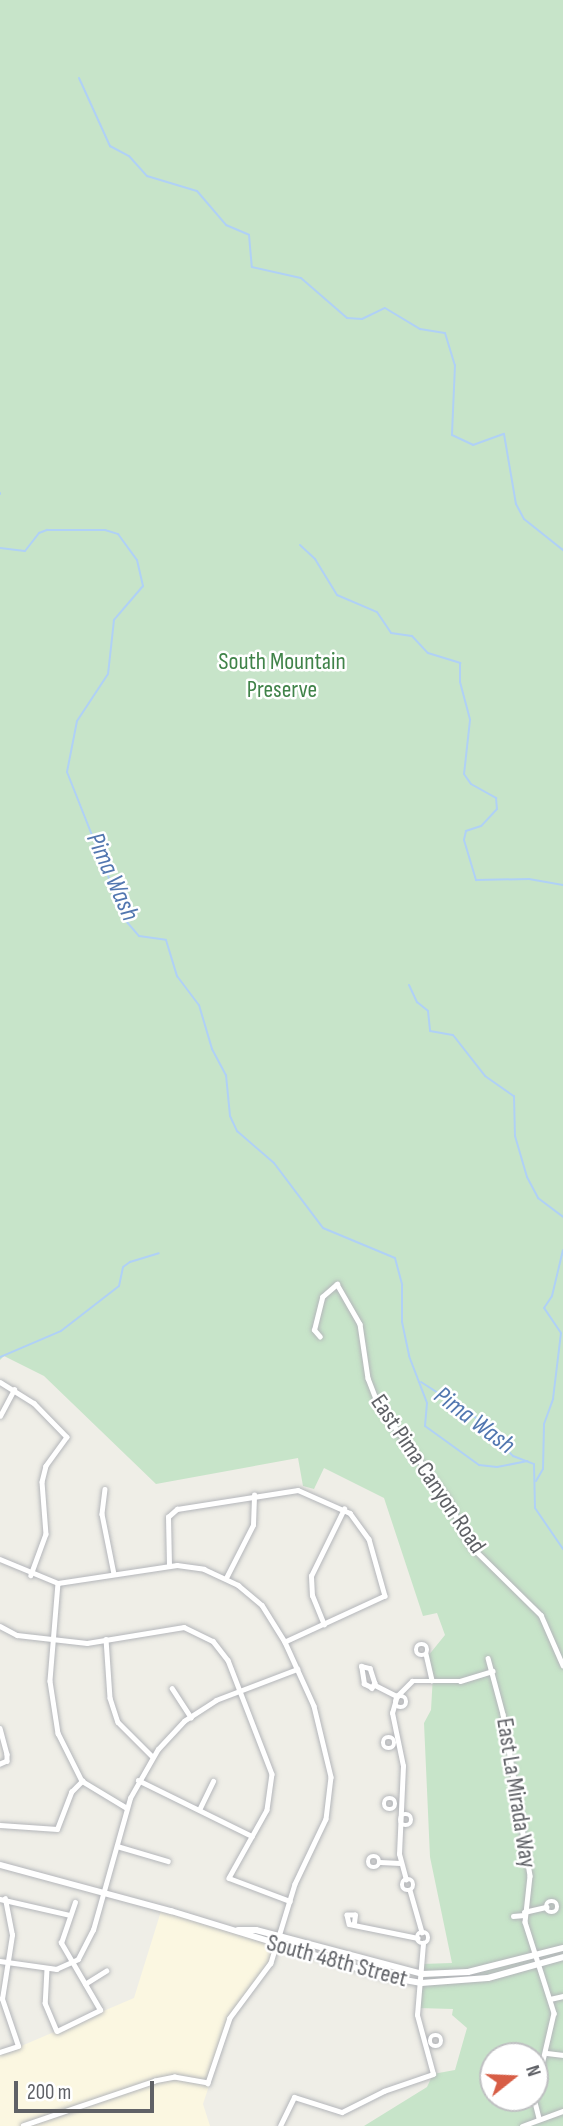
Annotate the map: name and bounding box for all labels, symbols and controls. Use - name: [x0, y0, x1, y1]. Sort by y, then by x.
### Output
- park label: South Mountain Preserve: [218, 648, 346, 704]
- water label: Pima Wash: [79, 828, 145, 926]
- water label: Pima Wash: [427, 1381, 521, 1461]
- street label: East Pima Canyon Road: [364, 1389, 492, 1559]
- street label: East La Mirada Way: [490, 1716, 542, 1870]
- street label: South 48th Street: [264, 1928, 410, 1994]
- north arrow: [479, 2042, 549, 2112]
- text: N: [520, 2063, 545, 2079]
- scale bar: [18, 2066, 158, 2110]
- text: 200 m: [27, 2080, 71, 2105]

